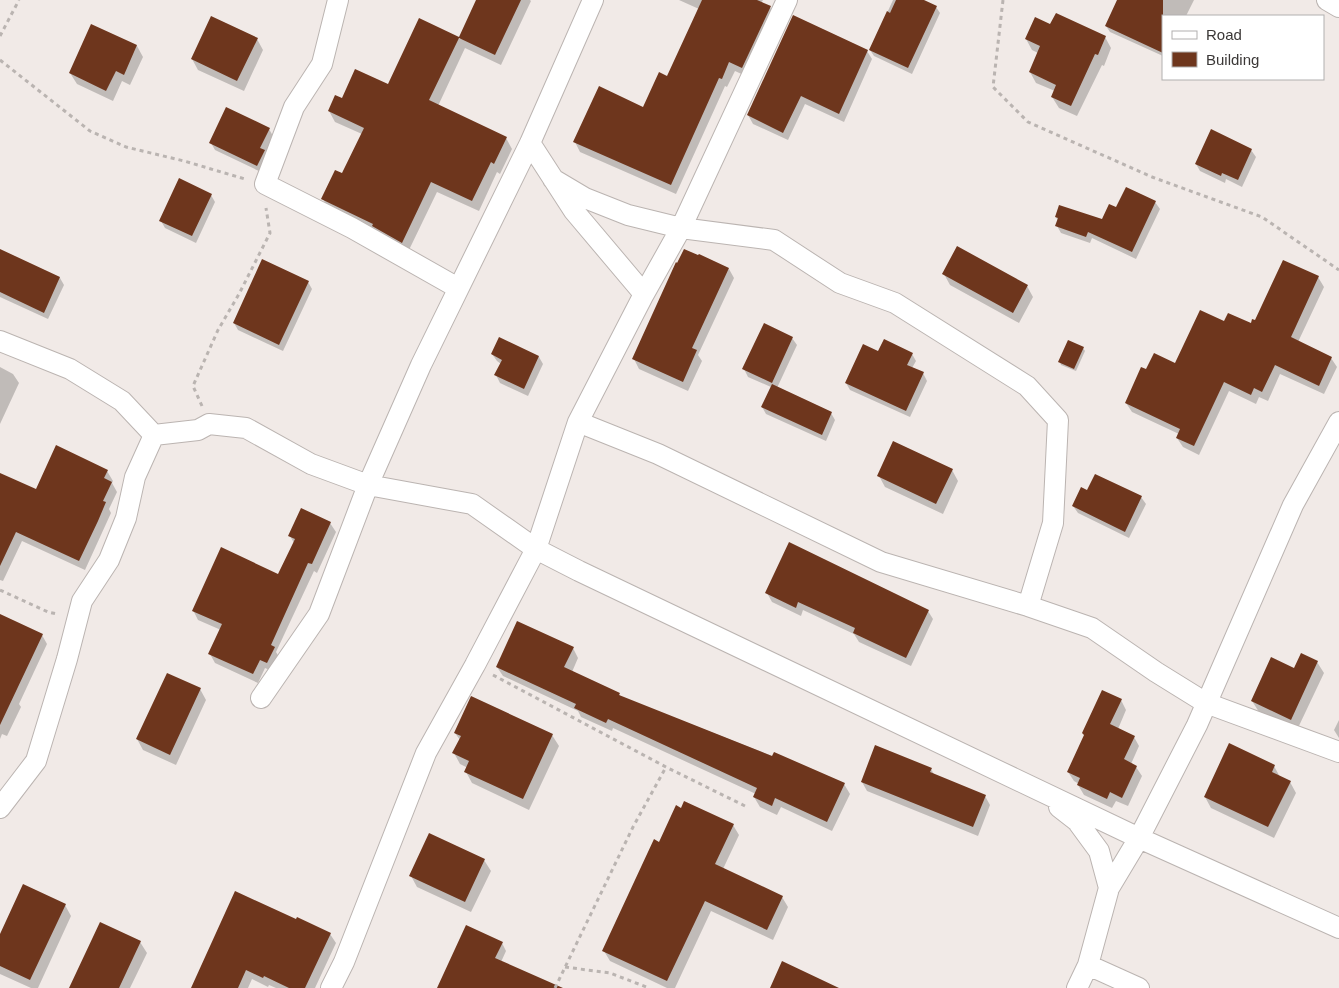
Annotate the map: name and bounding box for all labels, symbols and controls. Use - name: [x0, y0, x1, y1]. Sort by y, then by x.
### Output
- legend: [1162, 15, 1324, 80]
- text: Road: [1206, 26, 1242, 43]
- text: Building: [1206, 51, 1259, 68]

